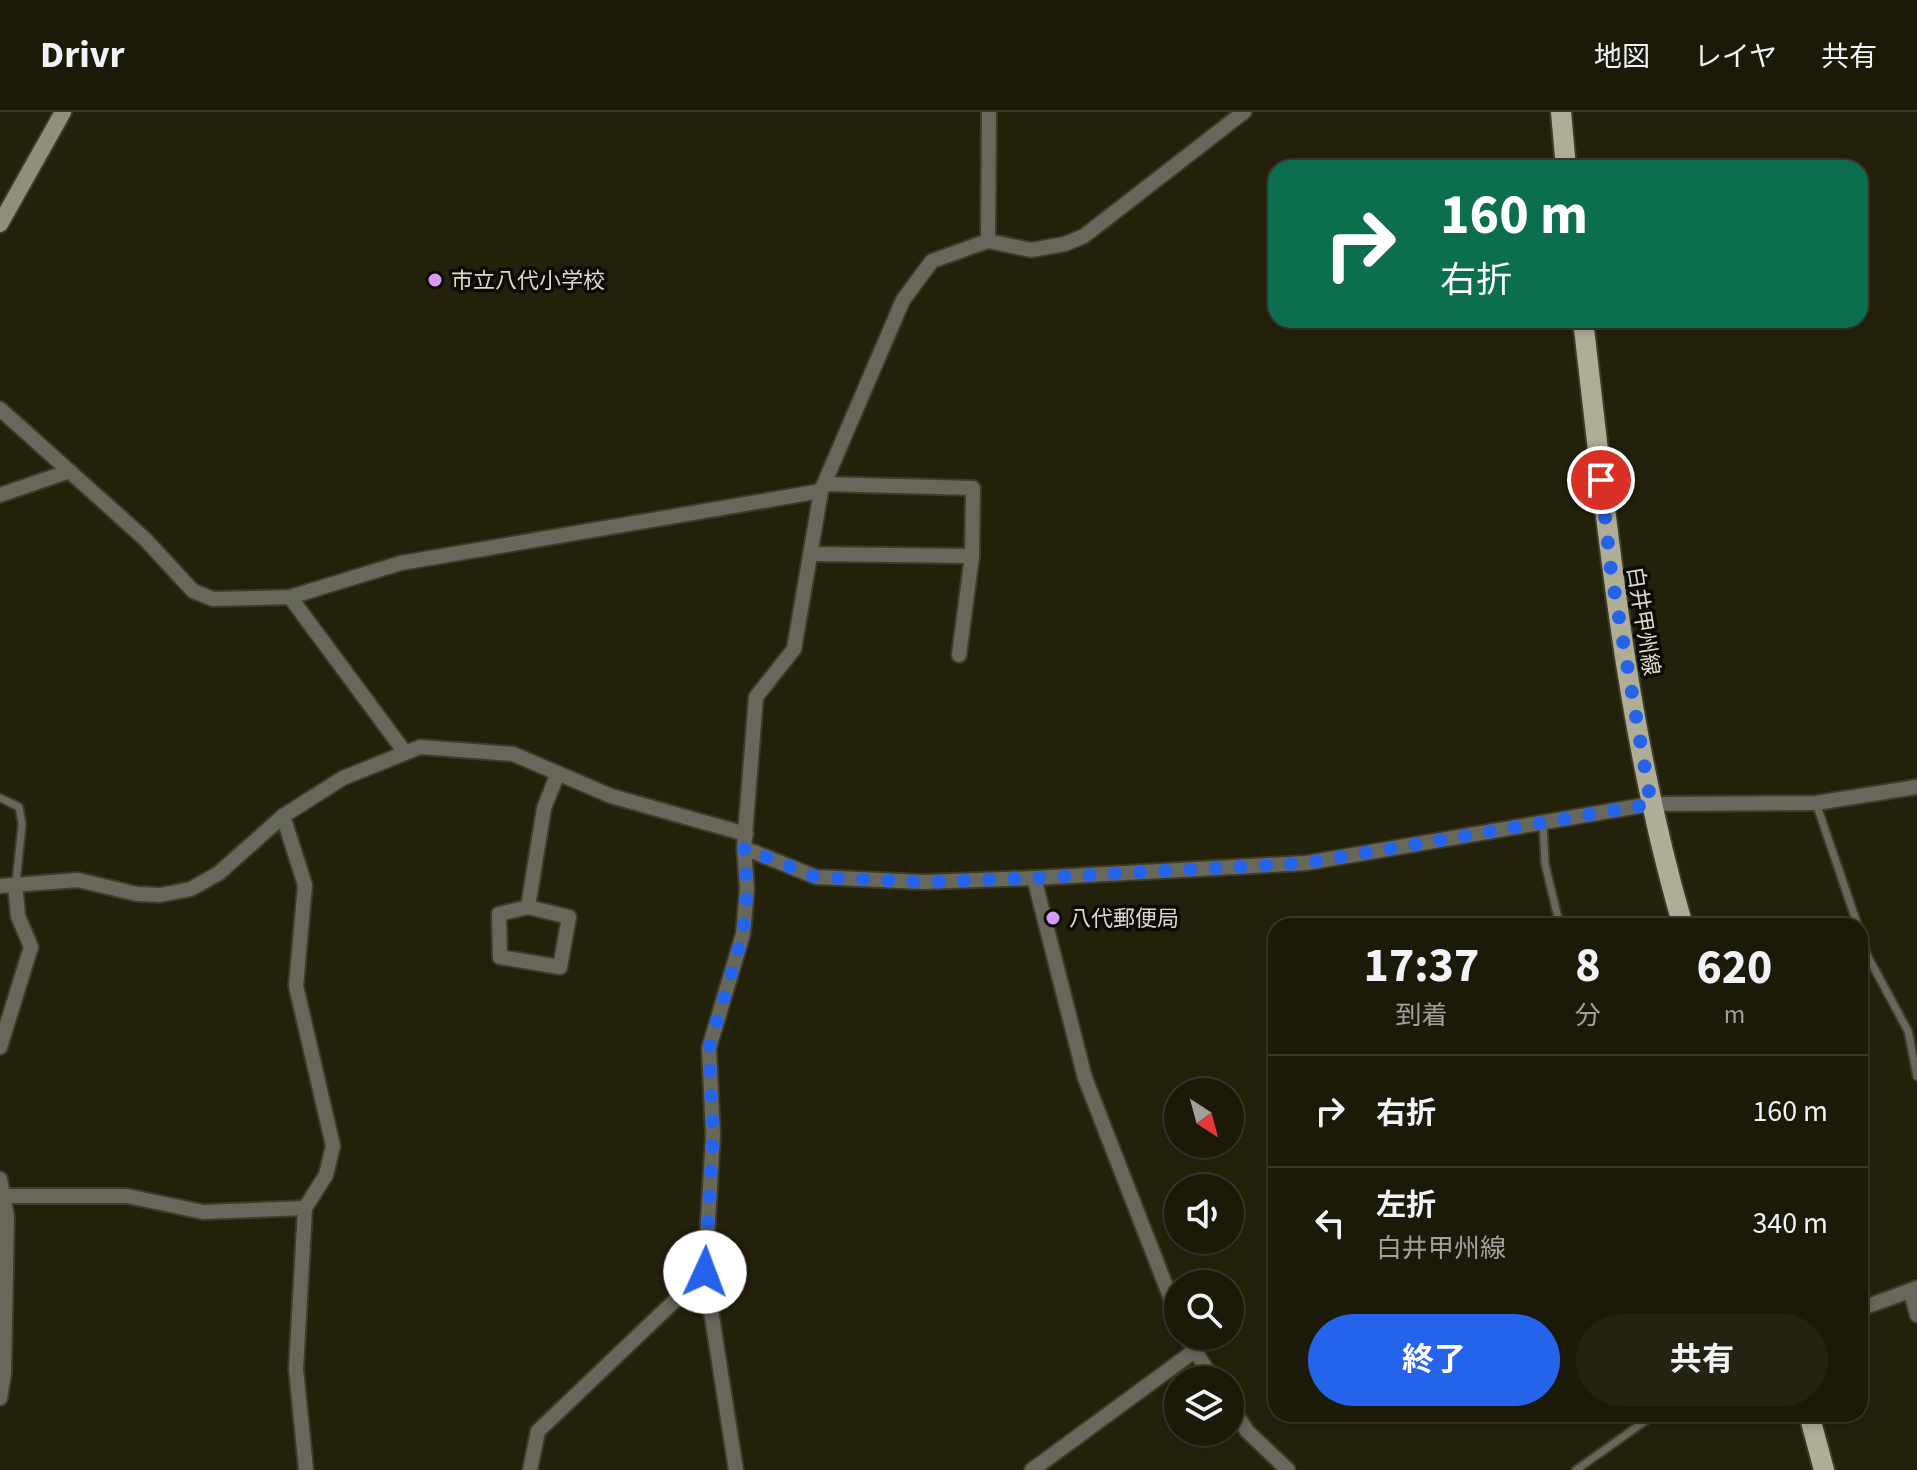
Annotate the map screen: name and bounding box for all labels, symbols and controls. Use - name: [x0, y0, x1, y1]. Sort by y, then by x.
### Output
- text: Drivr: [40, 28, 125, 82]
- text: 地図: [1594, 37, 1650, 77]
- text: レイヤ: [1694, 37, 1777, 77]
- text: 共有: [1821, 37, 1877, 77]
- text: 160 m: [1440, 176, 1588, 255]
- icon: right: [1308, 192, 1412, 296]
- text: 右折: [1440, 255, 1512, 306]
- place label: 市立八代小学校: [451, 265, 605, 297]
- marker: 市立八代小学校: [426, 271, 444, 289]
- pin: [1567, 446, 1635, 514]
- icon: arrive: [1579, 458, 1623, 502]
- street label: 白井甲州線: [1619, 564, 1667, 678]
- place label: 八代郵便局: [1069, 903, 1179, 935]
- marker: 八代郵便局: [1044, 909, 1062, 927]
- text: 17:37: [1364, 932, 1479, 1000]
- text: 8: [1575, 932, 1601, 1000]
- text: 620: [1696, 934, 1772, 1002]
- text: m: [1724, 996, 1745, 1033]
- text: 到着: [1395, 997, 1447, 1034]
- text: 分: [1575, 997, 1601, 1034]
- north arrow: [1164, 1078, 1244, 1158]
- map controls: [1164, 1078, 1244, 1446]
- icon: right: [1308, 1089, 1352, 1133]
- text: 160 m: [1752, 1090, 1828, 1133]
- text: 右折: [1376, 1092, 1436, 1135]
- button: sound: [1164, 1174, 1244, 1254]
- text: 左折: [1376, 1184, 1436, 1227]
- icon: left: [1308, 1201, 1352, 1245]
- text: 340 m: [1752, 1202, 1828, 1245]
- position arrow: [663, 1230, 747, 1314]
- text: 白井甲州線: [1376, 1230, 1506, 1267]
- button: search: [1164, 1270, 1244, 1350]
- button: 終了: [1308, 1314, 1560, 1406]
- button: 共有: [1576, 1314, 1828, 1406]
- button: layers: [1164, 1366, 1244, 1446]

